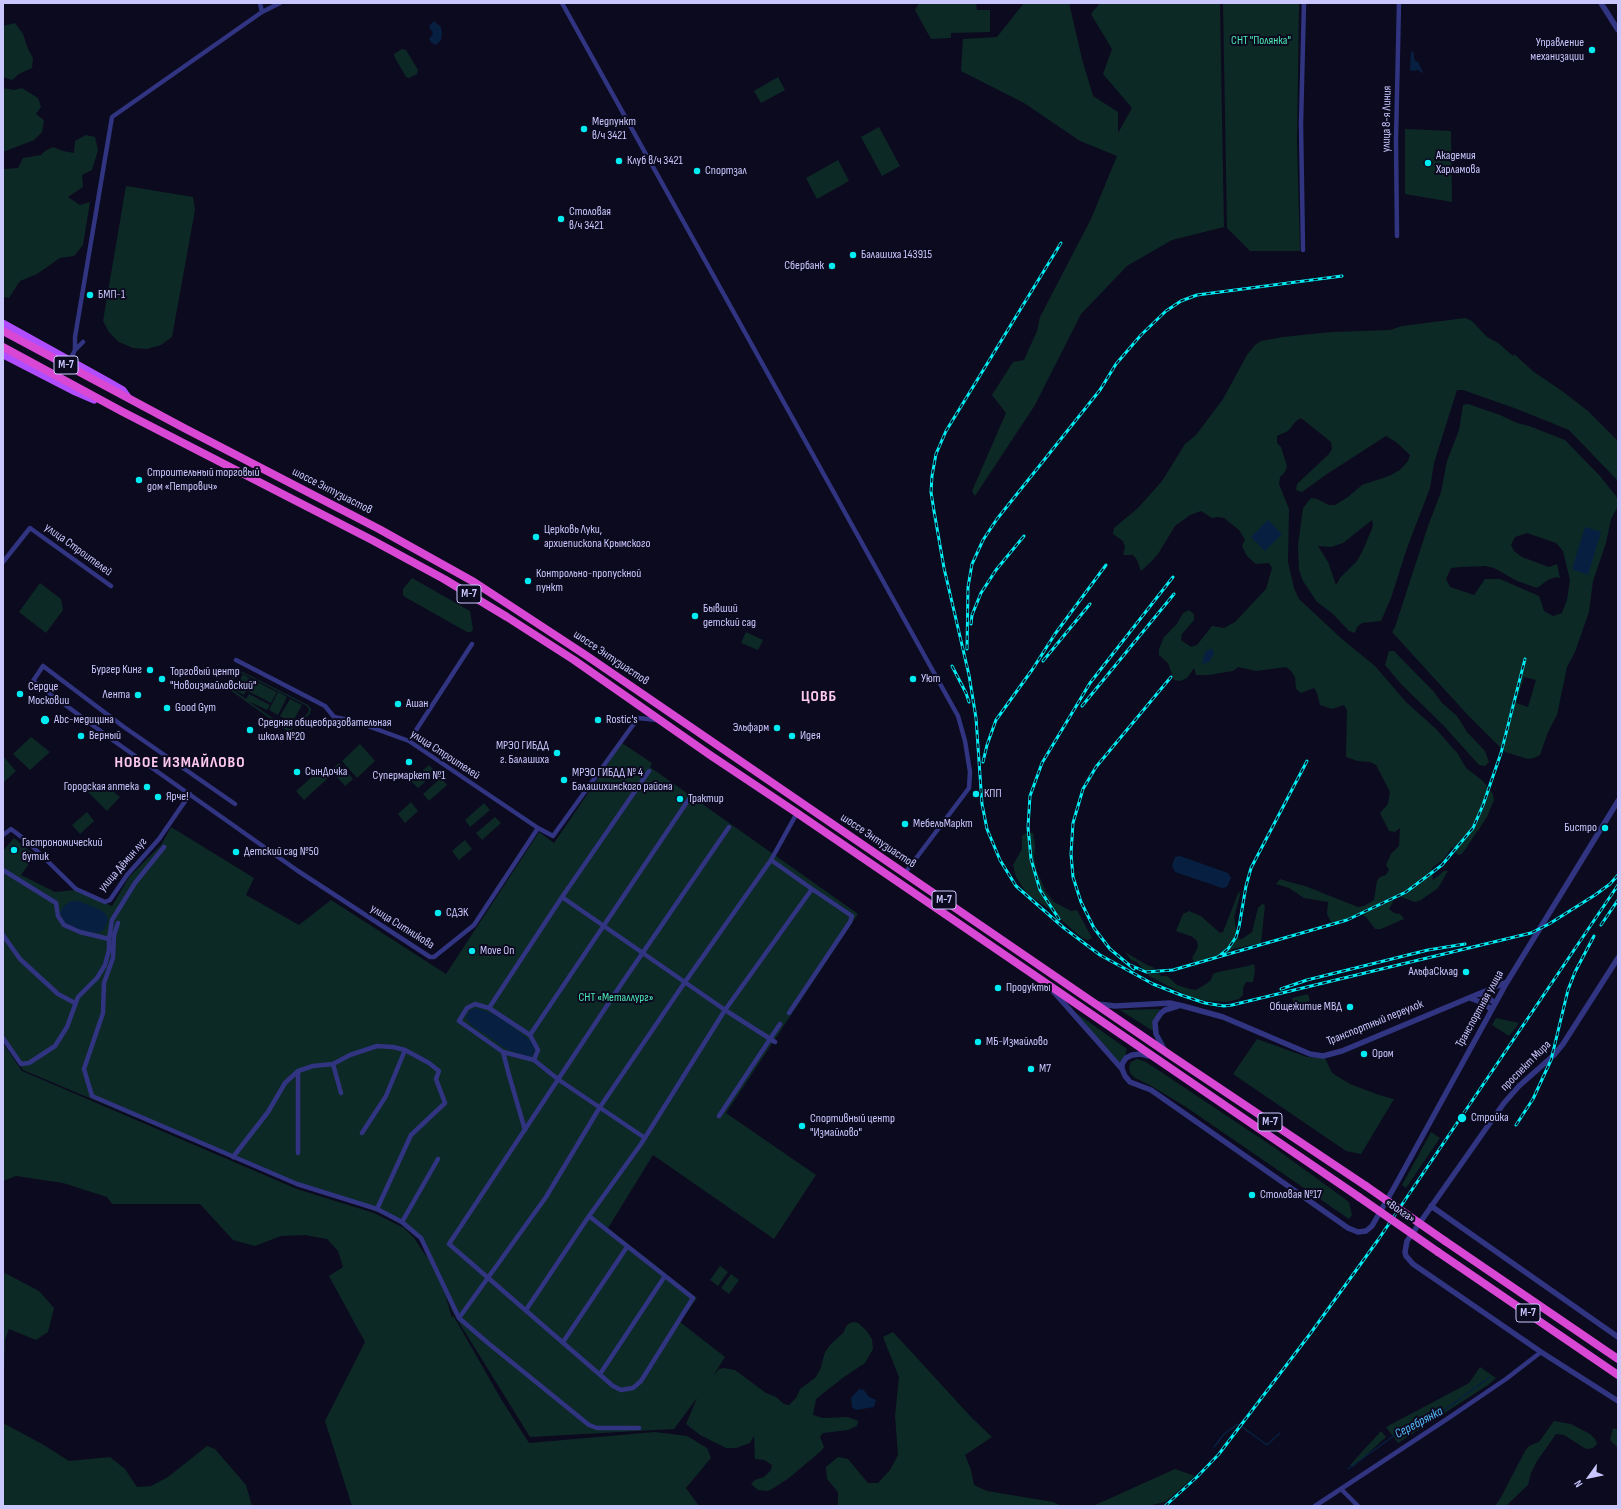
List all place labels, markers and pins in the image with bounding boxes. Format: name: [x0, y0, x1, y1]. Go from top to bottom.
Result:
place label: Управление механизации: [1530, 36, 1584, 64]
marker: Управление механизации: [1587, 45, 1597, 55]
place label: Медпункт в/ч 3421: [592, 115, 636, 143]
marker: Медпункт в/ч 3421: [579, 124, 589, 134]
place label: Академия Харламова: [1436, 149, 1480, 177]
place label: Клуб в/ч 3421: [627, 154, 683, 168]
marker: Клуб в/ч 3421: [614, 156, 624, 166]
marker: Академия Харламова: [1423, 158, 1433, 168]
place label: Спортзал: [705, 164, 747, 178]
marker: Спортзал: [692, 166, 702, 176]
place label: Столовая в/ч 3421: [569, 205, 611, 233]
marker: Столовая в/ч 3421: [556, 214, 566, 224]
place label: Балашиха 143915: [861, 248, 932, 262]
marker: Балашиха 143915: [848, 250, 858, 260]
place label: Сбербанк: [784, 259, 824, 273]
marker: Сбербанк: [827, 261, 837, 271]
place label: БМП-1: [98, 288, 125, 302]
marker: БМП-1: [85, 290, 95, 300]
place label: Строительный торговый дом «Петрович»: [147, 466, 259, 494]
marker: Строительный торговый дом «Петрович»: [134, 475, 144, 485]
place label: Церковь Луки, архиепископа Крымского: [544, 523, 650, 551]
marker: Церковь Луки, архиепископа Крымского: [531, 532, 541, 542]
place label: Контрольно-пропускной пункт: [536, 567, 641, 595]
marker: Контрольно-пропускной пункт: [523, 576, 533, 586]
place label: Бывший детский сад: [703, 602, 756, 630]
marker: Бывший детский сад: [690, 611, 700, 621]
place label: Бургер Кинг: [91, 663, 142, 677]
marker: Бургер Кинг: [145, 665, 155, 675]
place label: Торговый центр "Новоизмайловский": [170, 665, 256, 693]
place label: Уют: [921, 672, 941, 686]
marker: Торговый центр "Новоизмайловский": [157, 674, 167, 684]
marker: Уют: [908, 674, 918, 684]
place label: Сердце Московии: [28, 680, 69, 708]
place label: Лента: [103, 688, 130, 702]
marker: Сердце Московии: [15, 689, 25, 699]
marker: Лента: [133, 690, 143, 700]
place label: Ашан: [406, 697, 428, 711]
marker: Ашан: [393, 699, 403, 709]
place label: Good Gym: [175, 701, 216, 715]
marker: Good Gym: [162, 703, 172, 713]
place label: Abc-медицина: [54, 713, 114, 727]
place label: Rostic's: [606, 713, 638, 727]
marker: Abc-медицина: [39, 714, 51, 726]
marker: Rostic's: [593, 715, 603, 725]
place label: Средняя общеобразовательная школа №20: [258, 716, 391, 744]
place label: Эльфарм: [733, 721, 769, 735]
marker: Эльфарм: [772, 723, 782, 733]
marker: Средняя общеобразовательная школа №20: [245, 725, 255, 735]
place label: Верный: [89, 729, 121, 743]
place label: Идея: [800, 729, 821, 743]
marker: Верный: [76, 731, 86, 741]
marker: Идея: [787, 731, 797, 741]
place label: МРЭО ГИБДД г. Балашиха: [496, 739, 549, 767]
marker: МРЭО ГИБДД г. Балашиха: [552, 748, 562, 758]
marker: Супермаркет №1: [404, 757, 414, 767]
place label: СынДочка: [305, 765, 347, 779]
place label: МРЭО ГИБДД № 4 Балашихинского района: [572, 766, 673, 794]
marker: СынДочка: [292, 767, 302, 777]
place label: Супермаркет №1: [373, 769, 445, 783]
marker: МРЭО ГИБДД № 4 Балашихинского района: [559, 775, 569, 785]
place label: Городская аптека: [64, 780, 139, 794]
marker: Городская аптека: [142, 782, 152, 792]
place label: КПП: [984, 787, 1002, 801]
marker: КПП: [971, 789, 981, 799]
place label: Ярче!: [166, 790, 188, 804]
marker: Ярче!: [153, 792, 163, 802]
place label: Трактир: [688, 792, 724, 806]
marker: Трактир: [675, 794, 685, 804]
place label: МебельМаркт: [913, 817, 973, 831]
marker: МебельМаркт: [900, 819, 910, 829]
place label: Бистро: [1564, 821, 1597, 835]
marker: Бистро: [1600, 823, 1610, 833]
place label: Гастрономический бутик: [22, 836, 102, 864]
marker: Гастрономический бутик: [9, 845, 19, 855]
place label: Детский сад №50: [244, 845, 319, 859]
marker: Детский сад №50: [231, 847, 241, 857]
place label: СДЭК: [446, 906, 468, 920]
marker: СДЭК: [433, 908, 443, 918]
place label: Move On: [480, 944, 514, 958]
marker: Move On: [467, 946, 477, 956]
place label: АльфаСклад: [1409, 965, 1458, 979]
marker: АльфаСклад: [1461, 967, 1471, 977]
place label: Продукты: [1006, 981, 1051, 995]
marker: Продукты: [993, 983, 1003, 993]
place label: Общежитие МВД: [1269, 1000, 1342, 1014]
marker: Общежитие МВД: [1345, 1002, 1355, 1012]
place label: МБ-Измайлово: [986, 1035, 1048, 1049]
marker: МБ-Измайлово: [973, 1037, 983, 1047]
place label: Ором: [1372, 1047, 1394, 1061]
marker: Ором: [1359, 1049, 1369, 1059]
place label: М7: [1039, 1062, 1051, 1076]
marker: М7: [1026, 1064, 1036, 1074]
place label: Стройка: [1471, 1111, 1509, 1125]
place label: Спортивный центр "Измайлово": [810, 1112, 895, 1140]
marker: Стройка: [1456, 1112, 1468, 1124]
marker: Спортивный центр "Измайлово": [797, 1121, 807, 1131]
place label: Столовая №17: [1260, 1188, 1322, 1202]
marker: Столовая №17: [1247, 1190, 1257, 1200]

